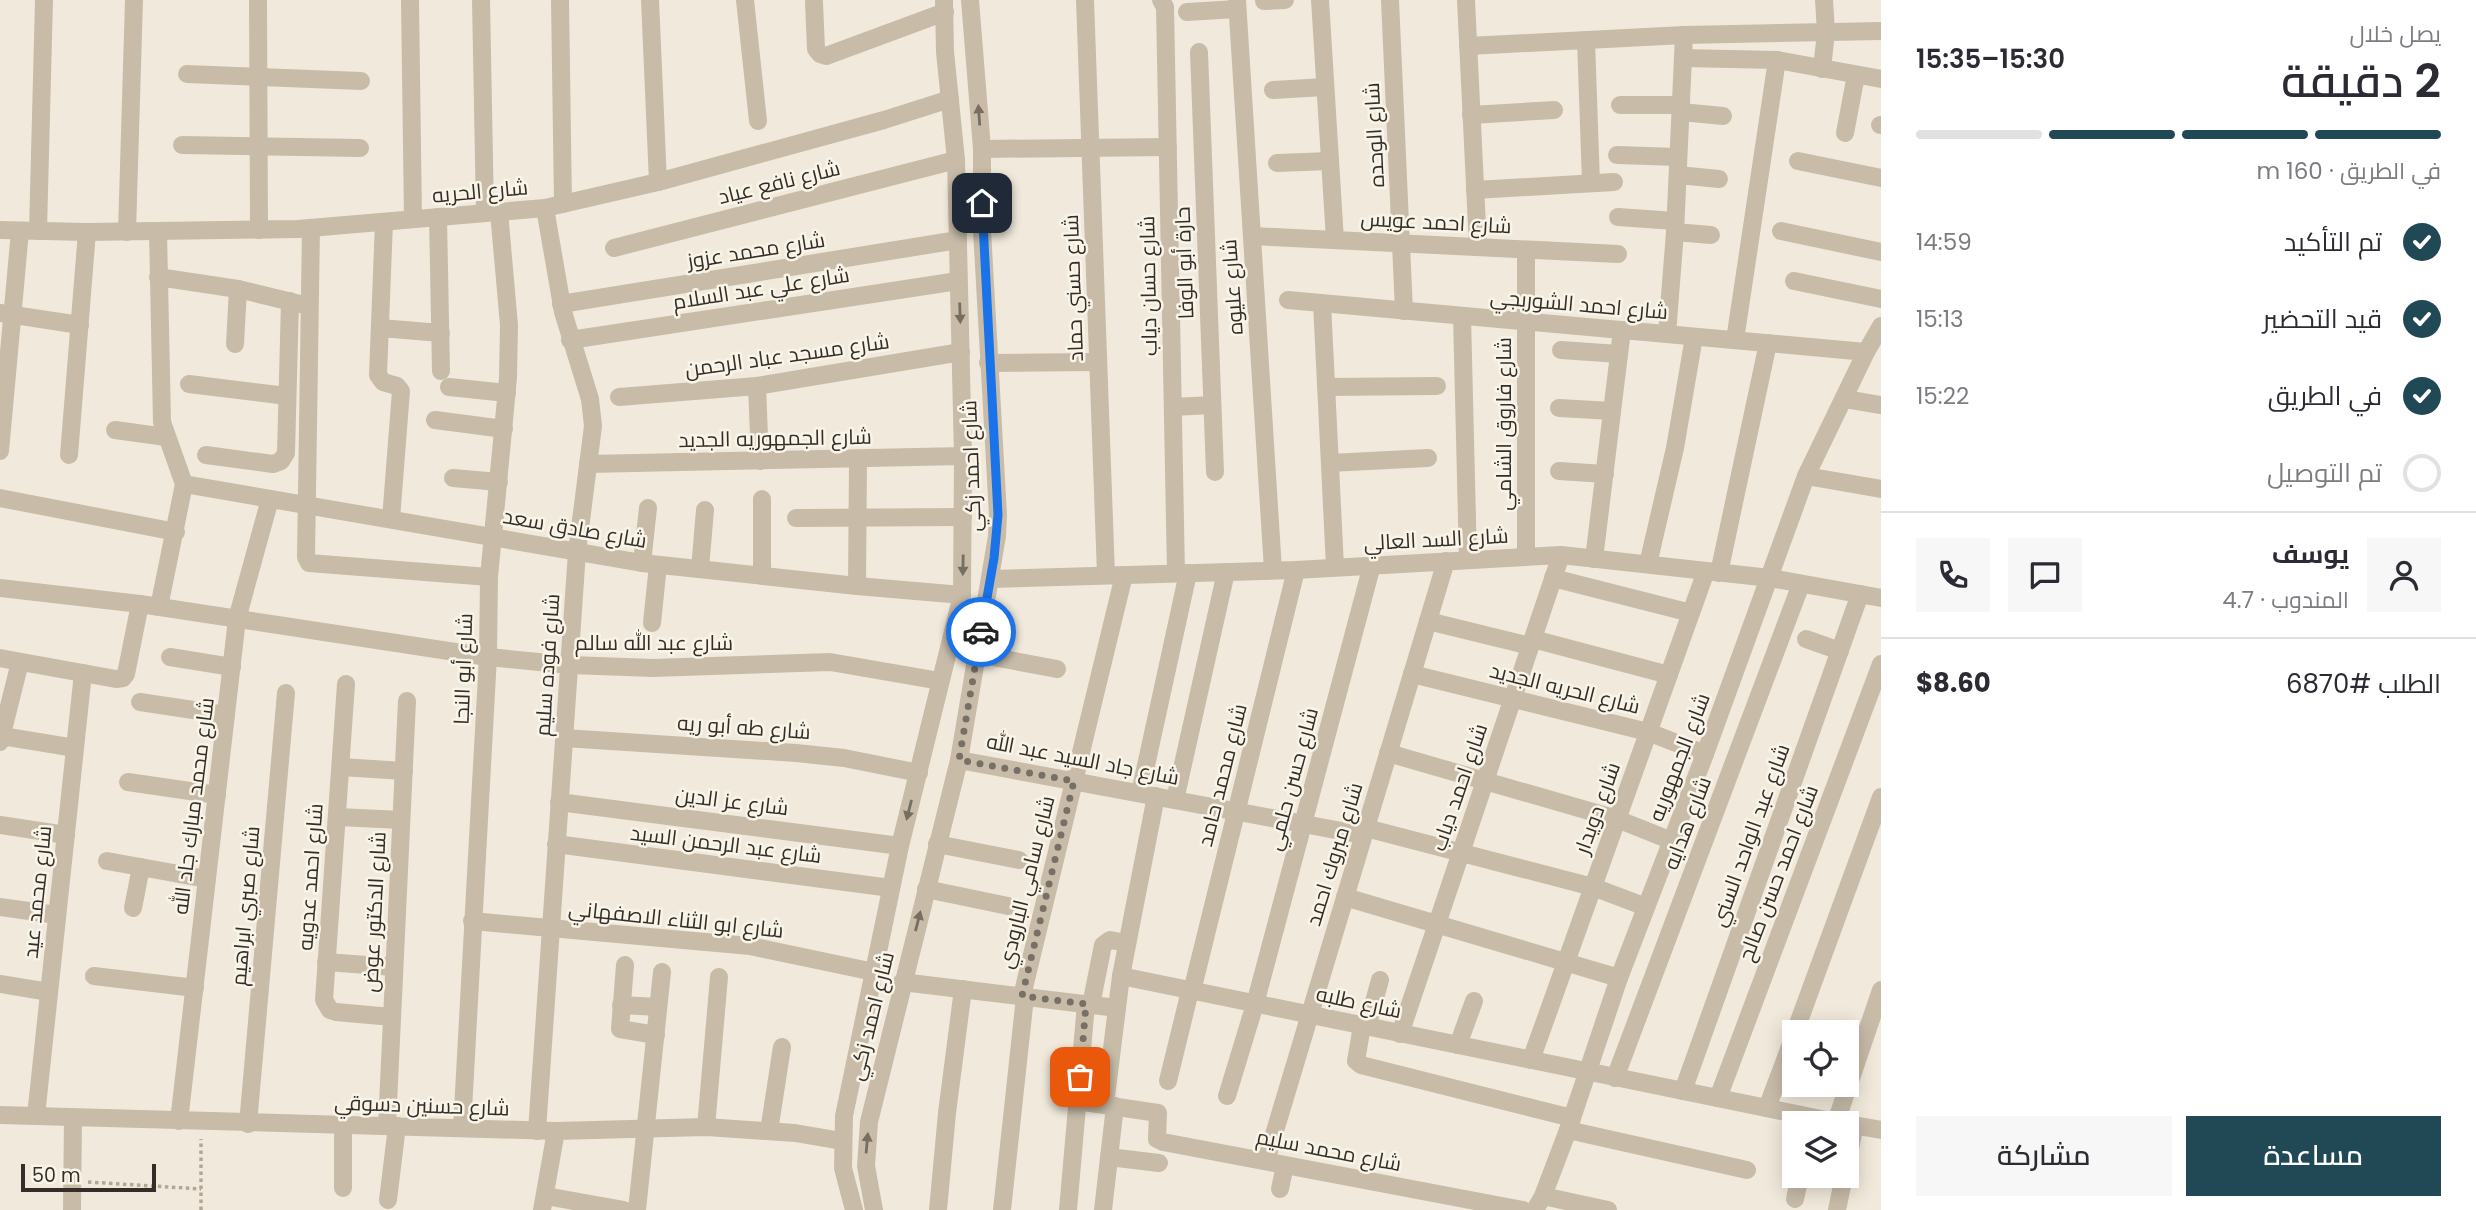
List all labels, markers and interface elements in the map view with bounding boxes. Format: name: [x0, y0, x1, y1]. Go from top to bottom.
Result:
text: يصل خلال: [2350, 18, 2441, 50]
text: 15:30–15:35: [1916, 41, 2065, 77]
text: 2 دقيقة: [2281, 49, 2441, 113]
street label: شارع الوحده: [1357, 82, 1391, 188]
one-way arrow: [973, 103, 984, 125]
street label: شارع نافع عياد: [715, 153, 843, 211]
text: في الطريق · 160 m: [2256, 155, 2441, 187]
street label: شارع الحريه: [431, 172, 529, 210]
pin: [952, 173, 1012, 233]
icon: home: [963, 184, 1001, 222]
street label: شارع احمد عويس: [1360, 204, 1512, 240]
street label: حارة أبو الوفا: [1168, 206, 1200, 320]
street label: شارع حسني حماد: [1056, 214, 1092, 362]
street label: شارع حسان دياب: [1132, 216, 1164, 356]
icon: check: [2403, 223, 2441, 261]
text: تم التأكيد: [2284, 224, 2382, 260]
street label: شارع محمد عزوز: [684, 225, 827, 275]
text: 14:59: [1916, 226, 1972, 258]
street label: شارع عليوه: [1214, 238, 1250, 336]
street label: شارع علي عبد السلام: [671, 260, 852, 318]
street label: شارع احمد الشوربجي: [1489, 282, 1669, 328]
icon: check: [2403, 300, 2441, 338]
text: قيد التحضير: [2263, 301, 2382, 337]
one-way arrow: [954, 302, 965, 324]
text: 15:13: [1916, 303, 1964, 335]
street label: شارع مسجد عباد الرحمن: [683, 326, 891, 384]
street label: شارع فاروق الشامي: [1489, 337, 1520, 511]
icon: check: [2403, 377, 2441, 415]
text: في الطريق: [2268, 378, 2382, 414]
text: 15:22: [1916, 380, 1969, 412]
street label: شارع احمد زكي: [954, 400, 990, 532]
street label: شارع الجمهوريه الجديد: [678, 422, 872, 454]
text: تم التوصيل: [2267, 455, 2382, 491]
street label: شارع صادق سعد: [501, 501, 649, 555]
street label: شارع السد العالي: [1363, 521, 1509, 559]
text: يوسف: [2272, 536, 2349, 572]
button: phone: [1916, 538, 1990, 612]
button: chat: [2008, 538, 2082, 612]
button: person: [2367, 538, 2441, 612]
one-way arrow: [957, 554, 969, 576]
text: المندوب · 4.7: [2222, 584, 2349, 616]
street label: شارع فوده سليم: [528, 593, 566, 737]
courier: [946, 597, 1016, 667]
street label: شارع أبو النجا: [447, 613, 479, 725]
icon: car: [962, 613, 1000, 651]
street label: شارع عبد الله سالم: [575, 628, 733, 657]
street label: شارع الحريه الجديد: [1487, 655, 1643, 721]
text: $8.60: [1916, 665, 1991, 701]
text: الطلب #6870: [2286, 666, 2441, 702]
street label: شارع الجمهوريه: [1641, 689, 1717, 825]
street label: شارع محمد مبارك جاد الله: [165, 696, 221, 916]
street label: شارع محمد حامد: [1190, 701, 1254, 849]
street label: شارع حسن حلمي: [1259, 704, 1327, 854]
street label: شارع طه أبو ريه: [676, 708, 812, 746]
street label: شارع احمد دياب: [1424, 719, 1494, 855]
street label: شارع جاد السيد عبد الله: [984, 726, 1182, 792]
street label: شارع عبد الواحد السني: [1703, 740, 1798, 931]
street label: شارع دويدار: [1567, 758, 1627, 859]
street label: شارع هدايه: [1656, 772, 1718, 874]
street label: شارع مبروك احمد: [1298, 779, 1370, 929]
street label: شارع عز الدين: [674, 780, 790, 822]
street label: شارع احمد حسن صالح: [1731, 781, 1825, 965]
street label: شارع سامي البارودي: [990, 793, 1063, 972]
one-way arrow: [903, 799, 914, 821]
street label: شارع احمد عدويه: [290, 802, 330, 952]
street label: شارع عبد الرحمن السيد: [629, 818, 823, 870]
street label: شارع محمد عيد: [16, 824, 58, 960]
street label: شارع صبري ابراهيم: [224, 825, 268, 987]
street label: شارع الدكتور عوض: [355, 831, 393, 993]
street label: شارع ابو الثناء الاصفهاني: [567, 893, 785, 947]
one-way arrow: [913, 910, 924, 932]
street label: شارع احمد زكي: [841, 949, 903, 1084]
street label: شارع طلبه: [1314, 979, 1404, 1025]
map controls: [1782, 1020, 1859, 1188]
button: locate: [1782, 1020, 1859, 1097]
pin: [1050, 1047, 1110, 1107]
icon: bag: [1061, 1058, 1099, 1096]
street label: شارع حسنين دسوقي: [334, 1087, 510, 1125]
button: layers: [1782, 1111, 1859, 1188]
button: مشاركة: [1916, 1116, 2172, 1196]
button: مساعدة: [2186, 1116, 2441, 1196]
street label: شارع محمد سليم: [1254, 1122, 1404, 1178]
one-way arrow: [862, 1132, 873, 1154]
scale bar: [21, 1161, 156, 1193]
text: 50 m: [32, 1162, 81, 1189]

